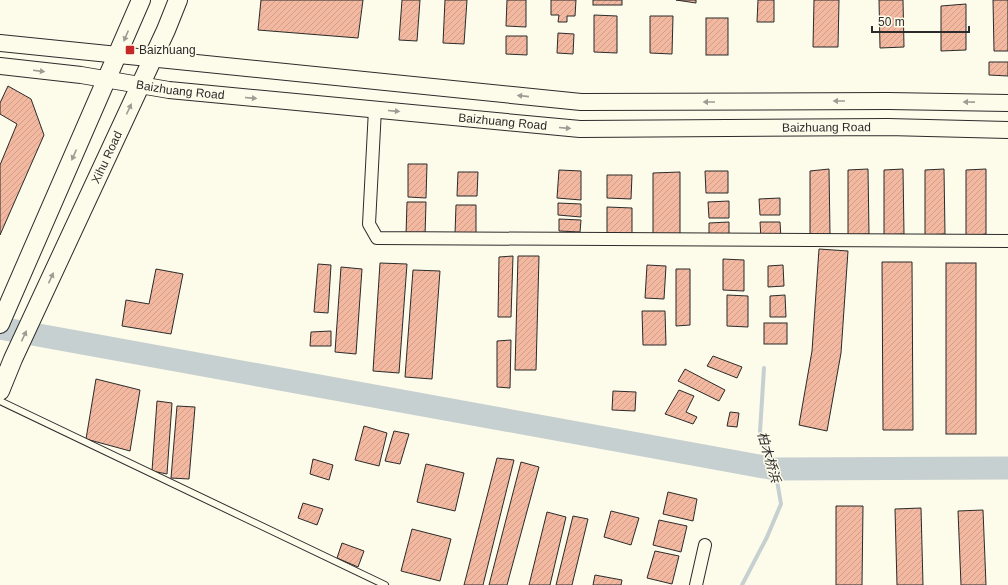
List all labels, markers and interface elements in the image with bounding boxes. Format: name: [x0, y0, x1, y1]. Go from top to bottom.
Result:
scale bar: [872, 8, 969, 34]
text: 50 m: [878, 15, 905, 29]
one-way arrow: [123, 30, 129, 42]
place label: Baizhuang: [139, 43, 196, 57]
marker: Baizhuang: [124, 44, 136, 56]
one-way arrow: [33, 67, 45, 74]
street label: Baizhuang Road: [135, 78, 225, 102]
one-way arrow: [517, 93, 529, 100]
one-way arrow: [245, 94, 257, 101]
one-way arrow: [832, 98, 845, 104]
one-way arrow: [702, 99, 715, 105]
one-way arrow: [962, 99, 975, 105]
one-way arrow: [126, 103, 132, 114]
one-way arrow: [388, 108, 400, 115]
street label: Baizhuang Road: [458, 111, 548, 133]
street label: Baizhuang Road: [782, 120, 871, 135]
one-way arrow: [559, 124, 572, 131]
street label: Xihu Road: [89, 129, 125, 186]
one-way arrow: [71, 149, 77, 161]
one-way arrow: [48, 272, 54, 283]
one-way arrow: [21, 330, 27, 342]
water label: 柏木桥浜: [755, 430, 784, 485]

